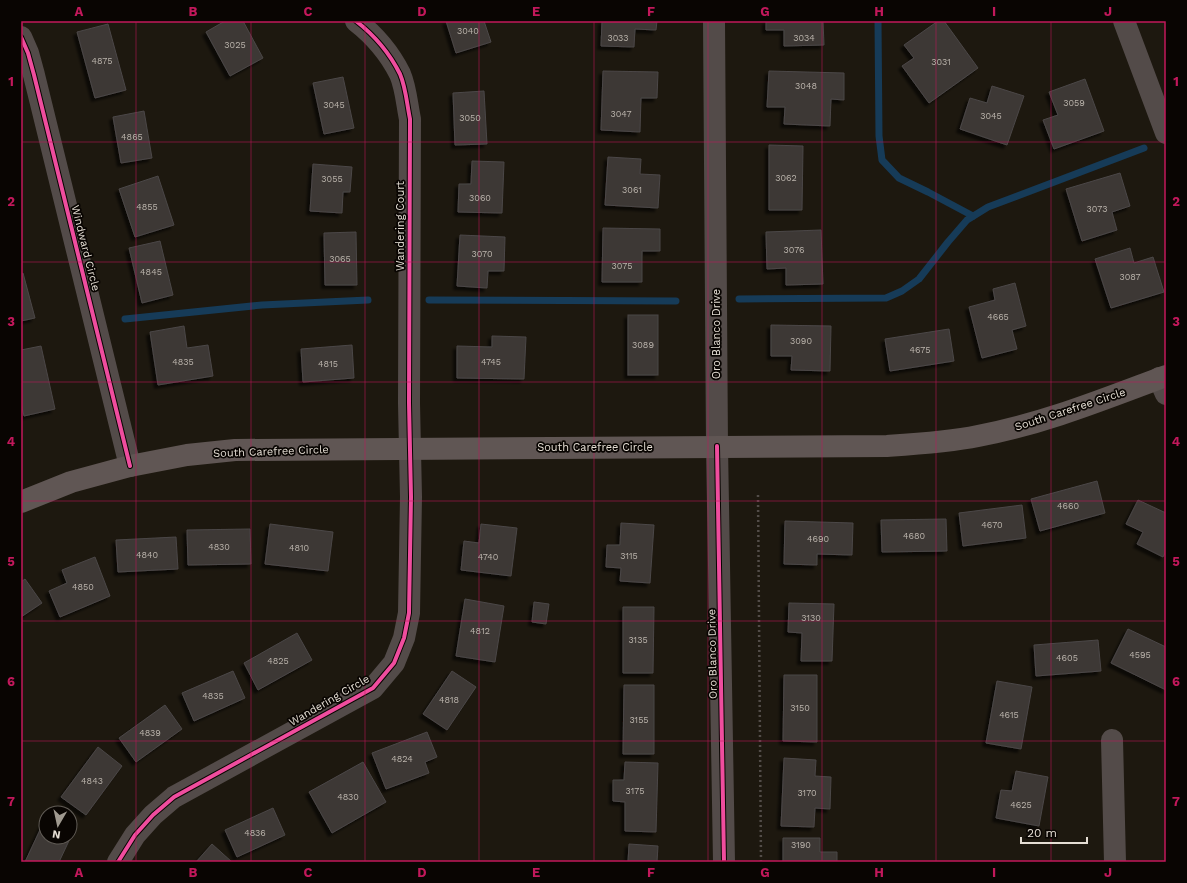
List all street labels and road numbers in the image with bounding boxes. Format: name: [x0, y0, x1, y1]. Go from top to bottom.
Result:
street label: Wandering Court: [394, 181, 407, 271]
street label: Windward Circle: [69, 204, 102, 292]
street label: Oro Blanco Drive: [710, 289, 723, 379]
street label: South Carefree Circle: [1013, 385, 1127, 434]
street label: South Carefree Circle: [537, 441, 653, 454]
street label: South Carefree Circle: [213, 443, 329, 460]
street label: Oro Blanco Drive: [705, 609, 720, 699]
street label: Wandering Circle: [287, 672, 372, 729]

